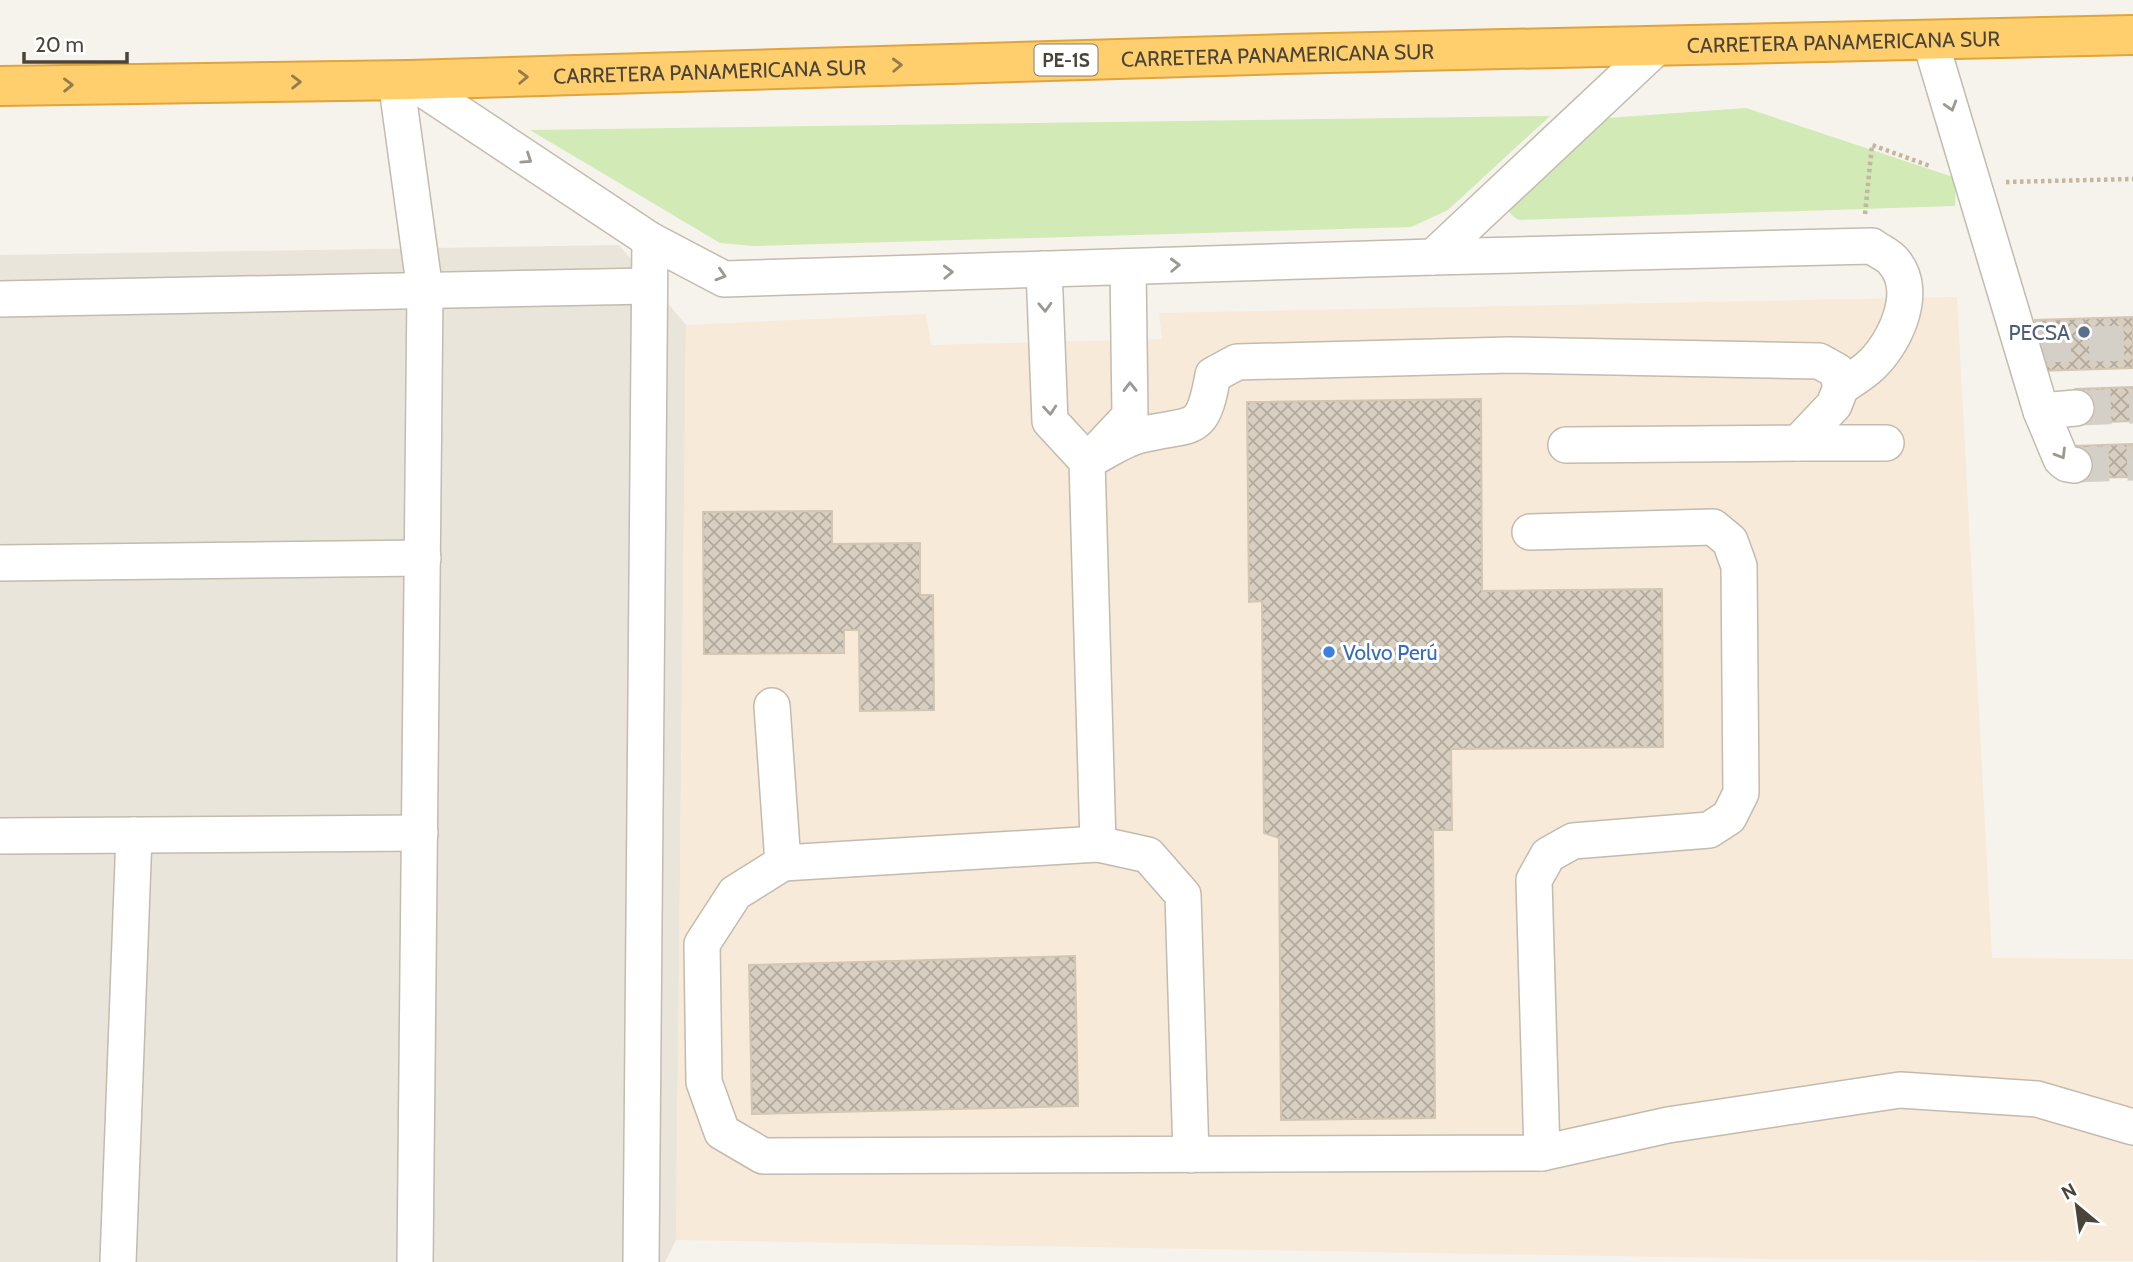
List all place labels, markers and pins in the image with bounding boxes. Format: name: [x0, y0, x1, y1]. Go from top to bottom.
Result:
place label: PECSA: [2008, 320, 2070, 345]
marker: PECSA: [2076, 324, 2092, 340]
place label: Volvo Perú: [1343, 640, 1437, 665]
marker: Volvo Perú: [1321, 644, 1337, 660]

